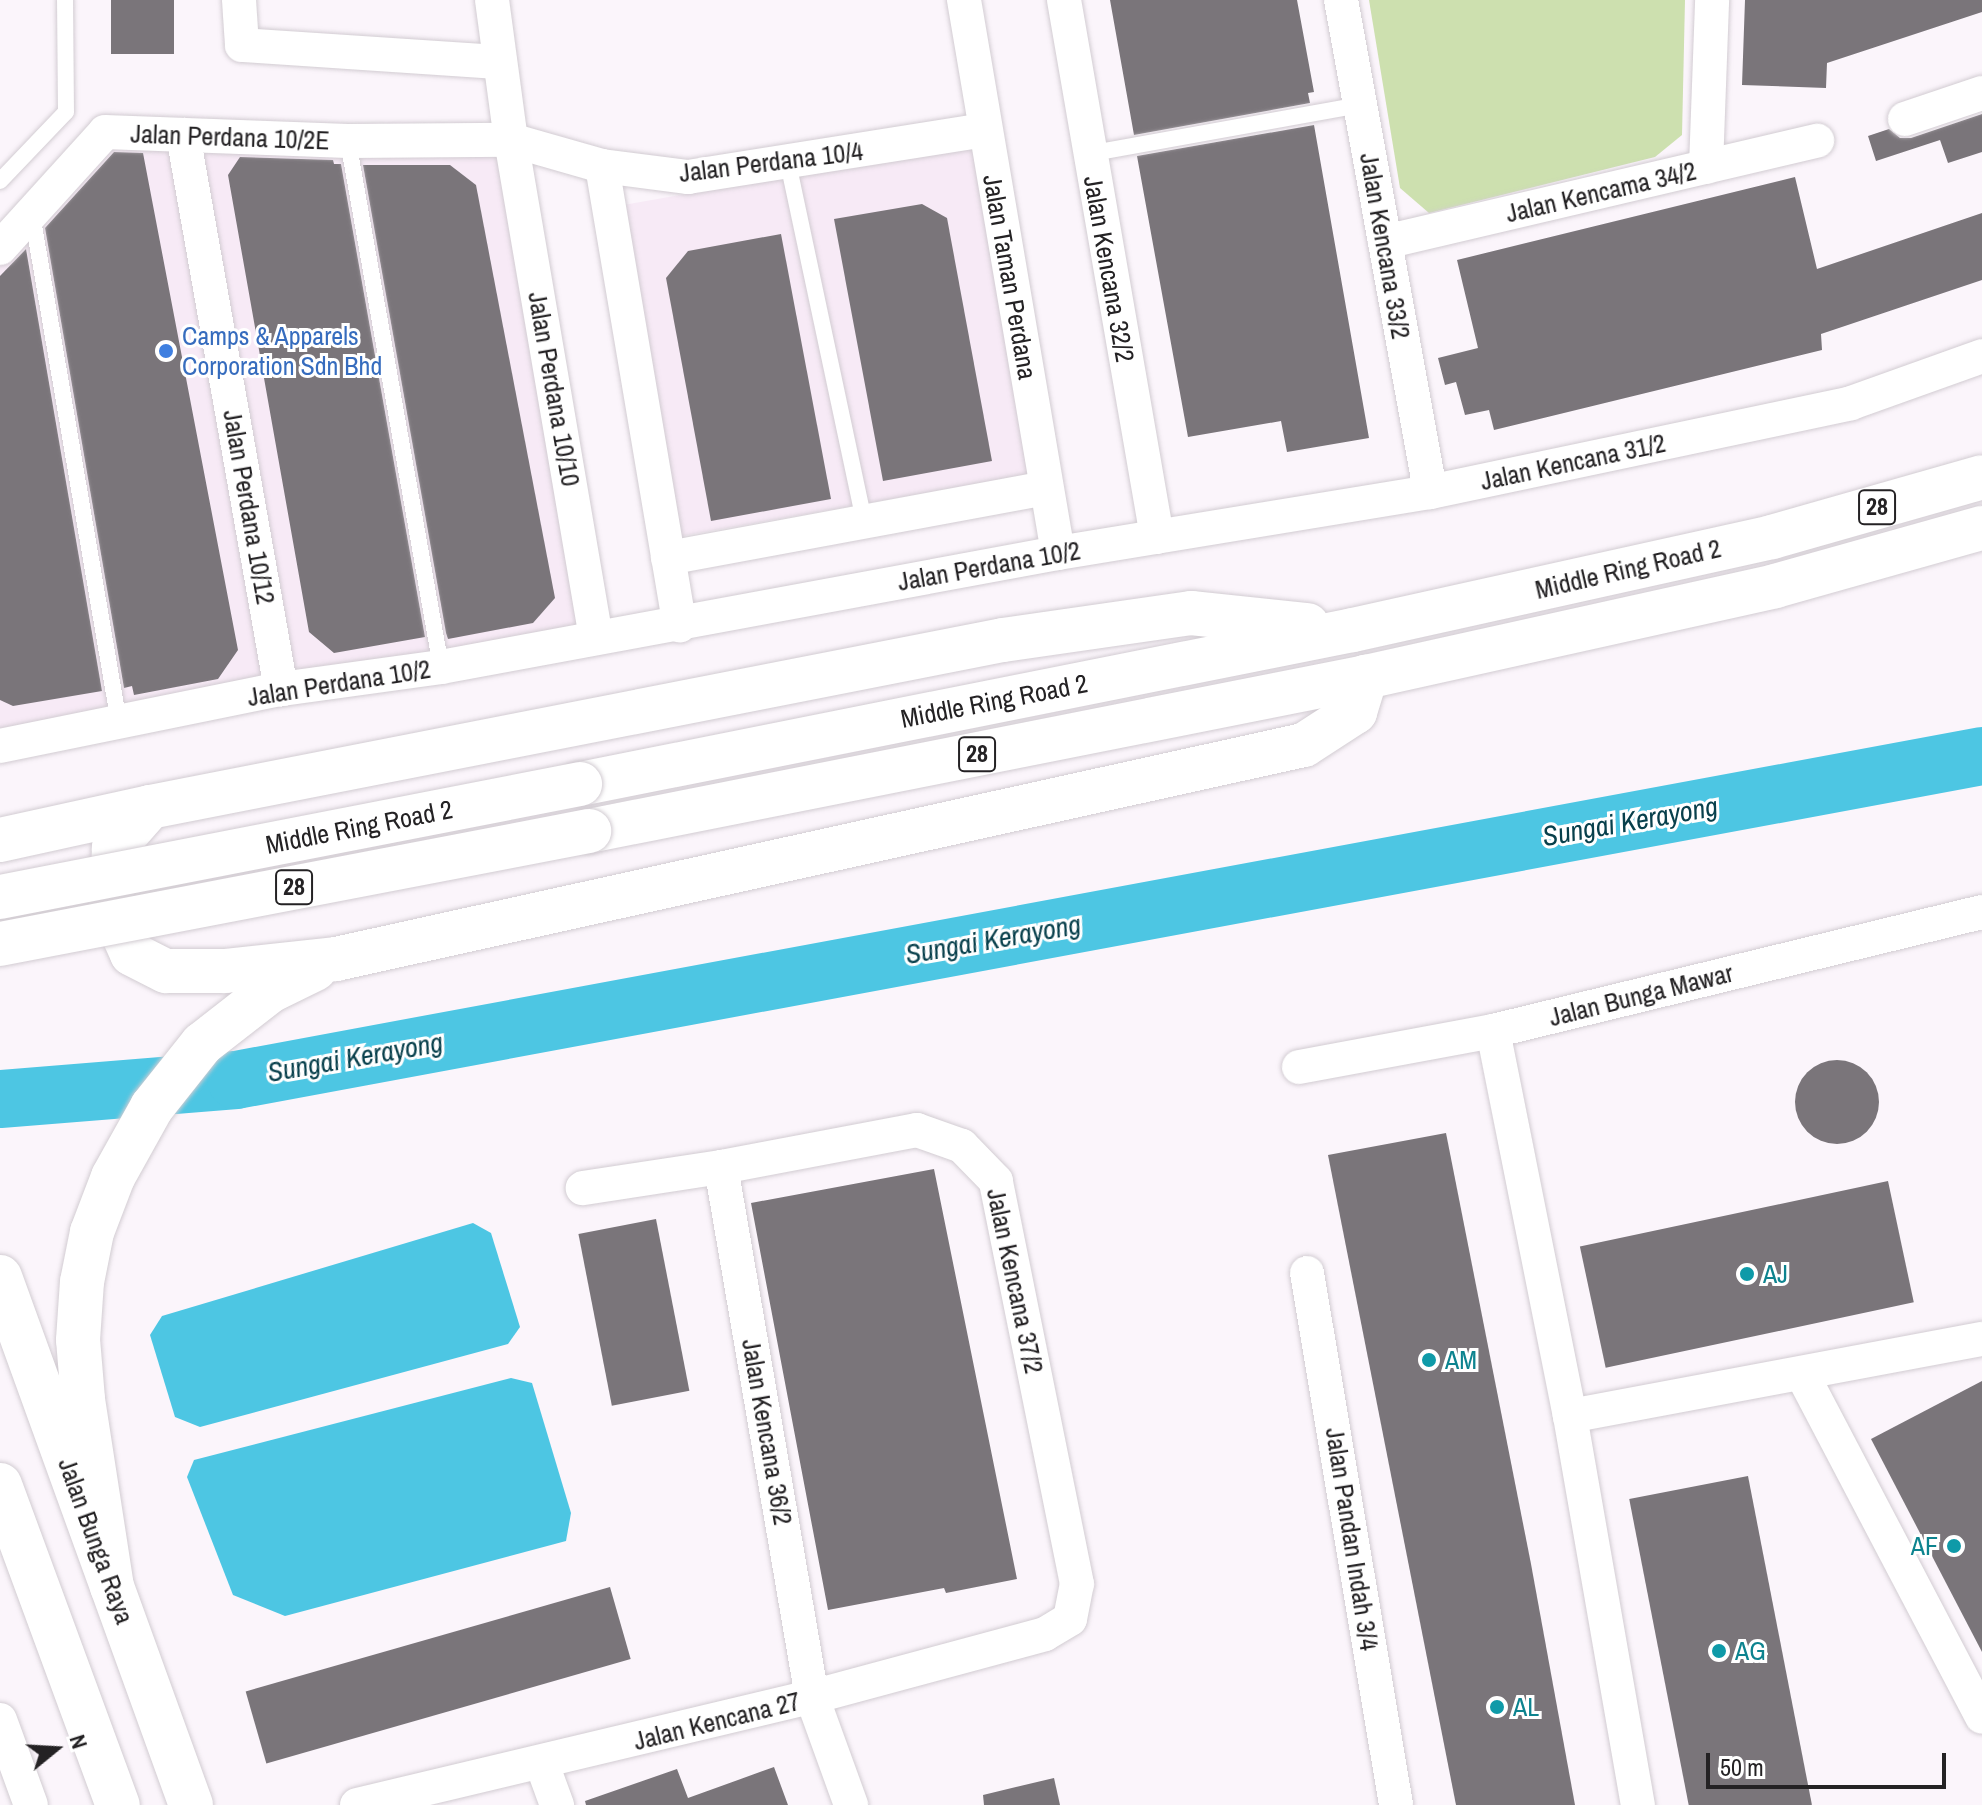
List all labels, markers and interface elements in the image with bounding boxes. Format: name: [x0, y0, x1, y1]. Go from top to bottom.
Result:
street label: Jalan Perdana 10/2E: [130, 118, 330, 156]
street label: Jalan Perdana 10/4: [677, 135, 865, 189]
street label: Jalan Kencana 33/2: [1353, 150, 1417, 342]
street label: Jalan Kencama 34/2: [1503, 155, 1699, 229]
street label: Jalan Taman Perdana: [977, 172, 1043, 382]
street label: Jalan Kencana 32/2: [1077, 173, 1141, 365]
street label: Jalan Perdana 10/10: [522, 289, 586, 489]
place label: Camps & Apparels Corporation Sdn Bhd: [182, 320, 382, 382]
marker: Camps & Apparels Corporation Sdn Bhd: [157, 342, 175, 360]
street label: Jalan Perdana 10/12: [217, 407, 281, 607]
street label: Jalan Kencana 31/2: [1478, 427, 1668, 497]
road number: 28: [1857, 487, 1897, 527]
street label: Middle Ring Road 2: [1532, 532, 1724, 606]
street label: Jalan Perdana 10/2: [895, 535, 1083, 597]
street label: Jalan Perdana 10/2: [245, 653, 433, 713]
street label: Middle Ring Road 2: [898, 668, 1090, 734]
road number: 28: [957, 734, 997, 774]
water label: Sungai Kerayong: [1540, 789, 1720, 853]
street label: Middle Ring Road 2: [263, 794, 455, 860]
road number: 28: [274, 867, 314, 907]
water label: Sungai Kerayong: [903, 907, 1083, 971]
street label: Jalan Bunga Mawar: [1546, 957, 1736, 1033]
water label: Sungai Kerayong: [265, 1025, 445, 1089]
street label: Jalan Kencana 37/2: [980, 1186, 1050, 1376]
place label: AJ: [1763, 1258, 1788, 1290]
marker: AJ: [1738, 1265, 1756, 1283]
street label: Jalan Kencana 36/2: [735, 1336, 799, 1528]
place label: AM: [1445, 1344, 1477, 1376]
marker: AM: [1420, 1351, 1438, 1369]
street label: Jalan Pandan Indah 3/4: [1319, 1425, 1385, 1653]
street label: Jalan Bunga Raya: [52, 1454, 140, 1628]
place label: AF: [1911, 1530, 1938, 1562]
marker: AF: [1945, 1537, 1963, 1555]
place label: AG: [1735, 1635, 1766, 1667]
marker: AG: [1710, 1642, 1728, 1660]
street label: Jalan Kencana 27: [630, 1685, 804, 1757]
place label: AL: [1513, 1691, 1539, 1723]
marker: AL: [1488, 1698, 1506, 1716]
north arrow: [16, 1709, 96, 1789]
text: N: [63, 1731, 95, 1752]
scale bar: [1710, 1737, 1950, 1787]
text: 50 m: [1720, 1751, 1764, 1783]

